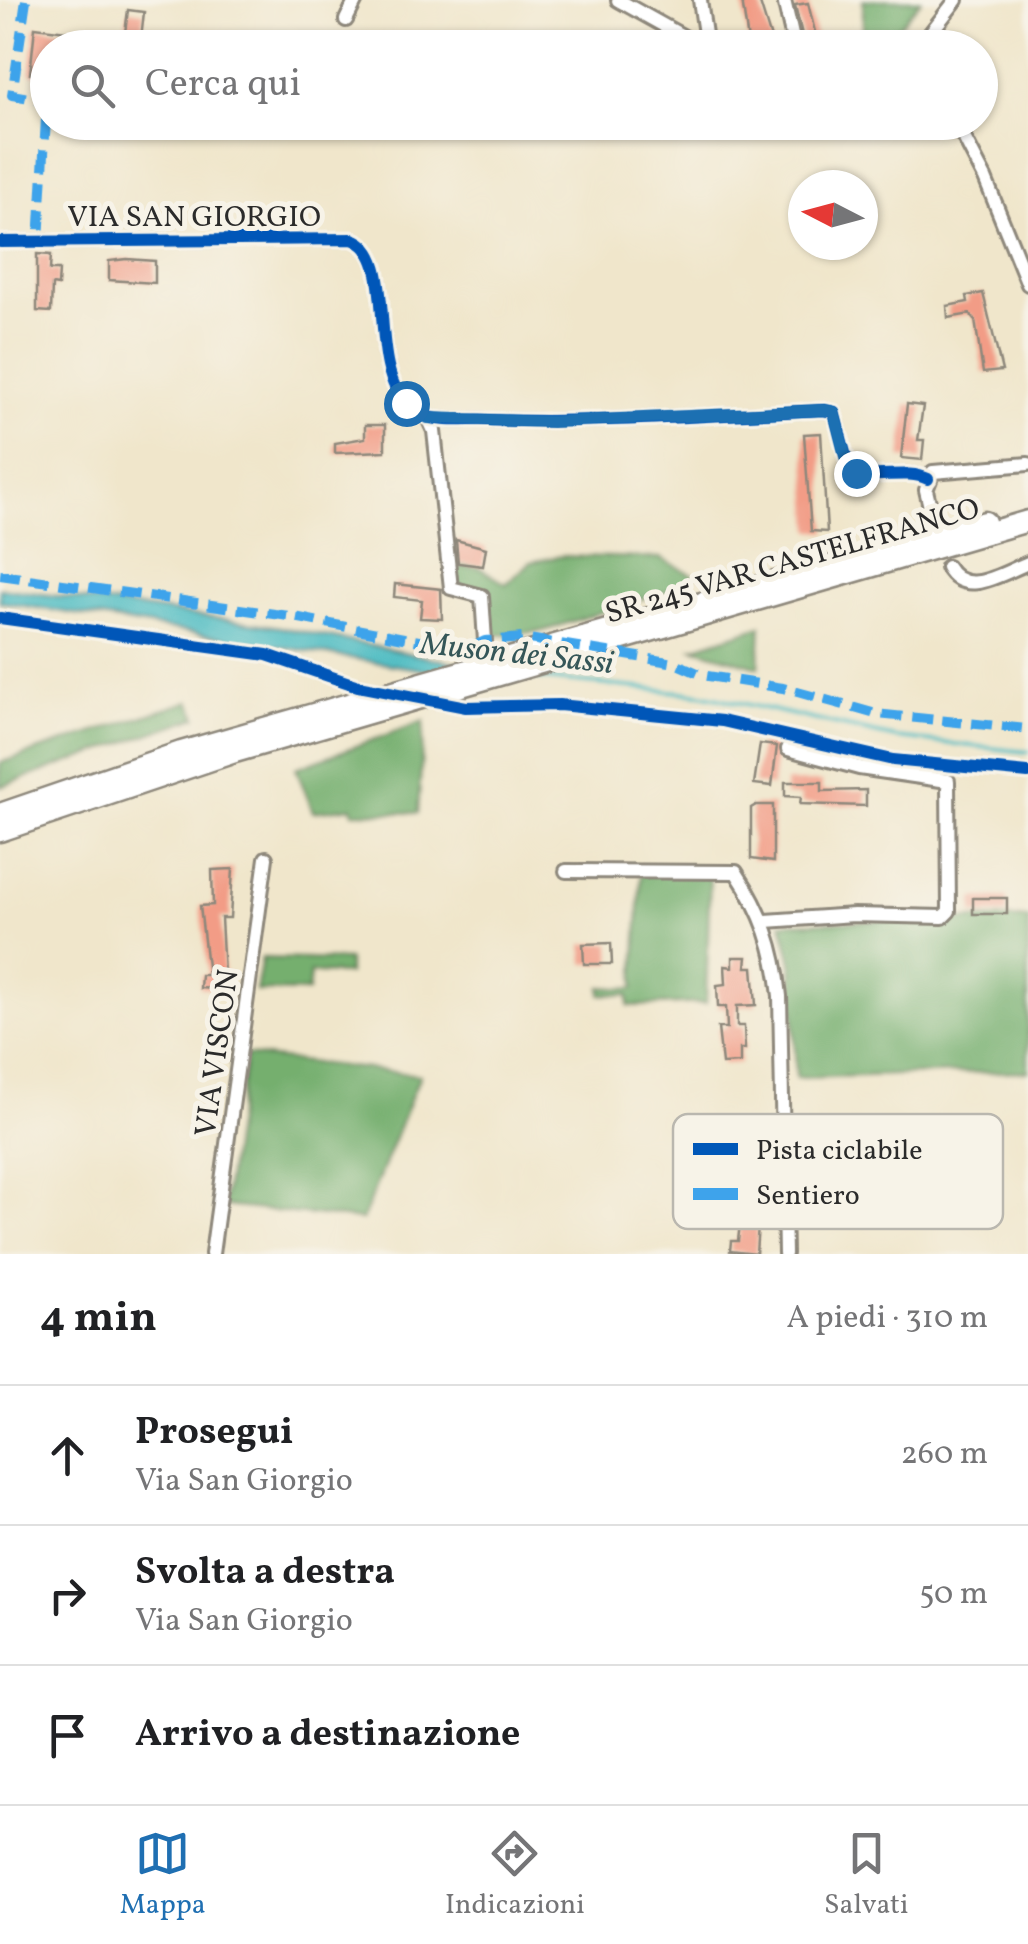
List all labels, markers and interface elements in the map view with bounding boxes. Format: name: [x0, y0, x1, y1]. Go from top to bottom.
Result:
search box: [30, 30, 998, 140]
icon: search: [65, 58, 120, 113]
text: Cerca qui: [145, 59, 301, 112]
north arrow: [788, 170, 878, 260]
street label: VIA SAN GIORGIO: [67, 197, 321, 239]
route start: [384, 381, 430, 427]
route end: [834, 451, 880, 497]
street label: SR 245 VAR CASTELFRANCO: [600, 488, 985, 636]
water label: Muson dei Sassi: [417, 623, 616, 687]
street label: VIA VISCON: [185, 967, 250, 1140]
legend: [673, 1114, 1003, 1229]
text: Pista ciclabile: [756, 1132, 923, 1171]
text: Sentiero: [756, 1177, 860, 1216]
text: 4 min: [40, 1290, 157, 1349]
text: A piedi · 310 m: [786, 1297, 988, 1341]
text: Prosegui: [135, 1407, 294, 1460]
icon: ahead: [40, 1428, 95, 1483]
text: 260 m: [901, 1433, 988, 1477]
text: Via San Giorgio: [135, 1460, 353, 1504]
text: Svolta a destra: [135, 1547, 395, 1600]
icon: right: [40, 1568, 95, 1623]
text: 50 m: [919, 1573, 988, 1617]
text: Via San Giorgio: [135, 1600, 353, 1644]
icon: arrive: [40, 1708, 95, 1763]
text: Arrivo a destinazione: [135, 1709, 520, 1762]
tab: Mappa: [120, 1826, 206, 1925]
tab: Indicazioni: [445, 1826, 585, 1925]
tab: Salvati: [824, 1826, 908, 1925]

